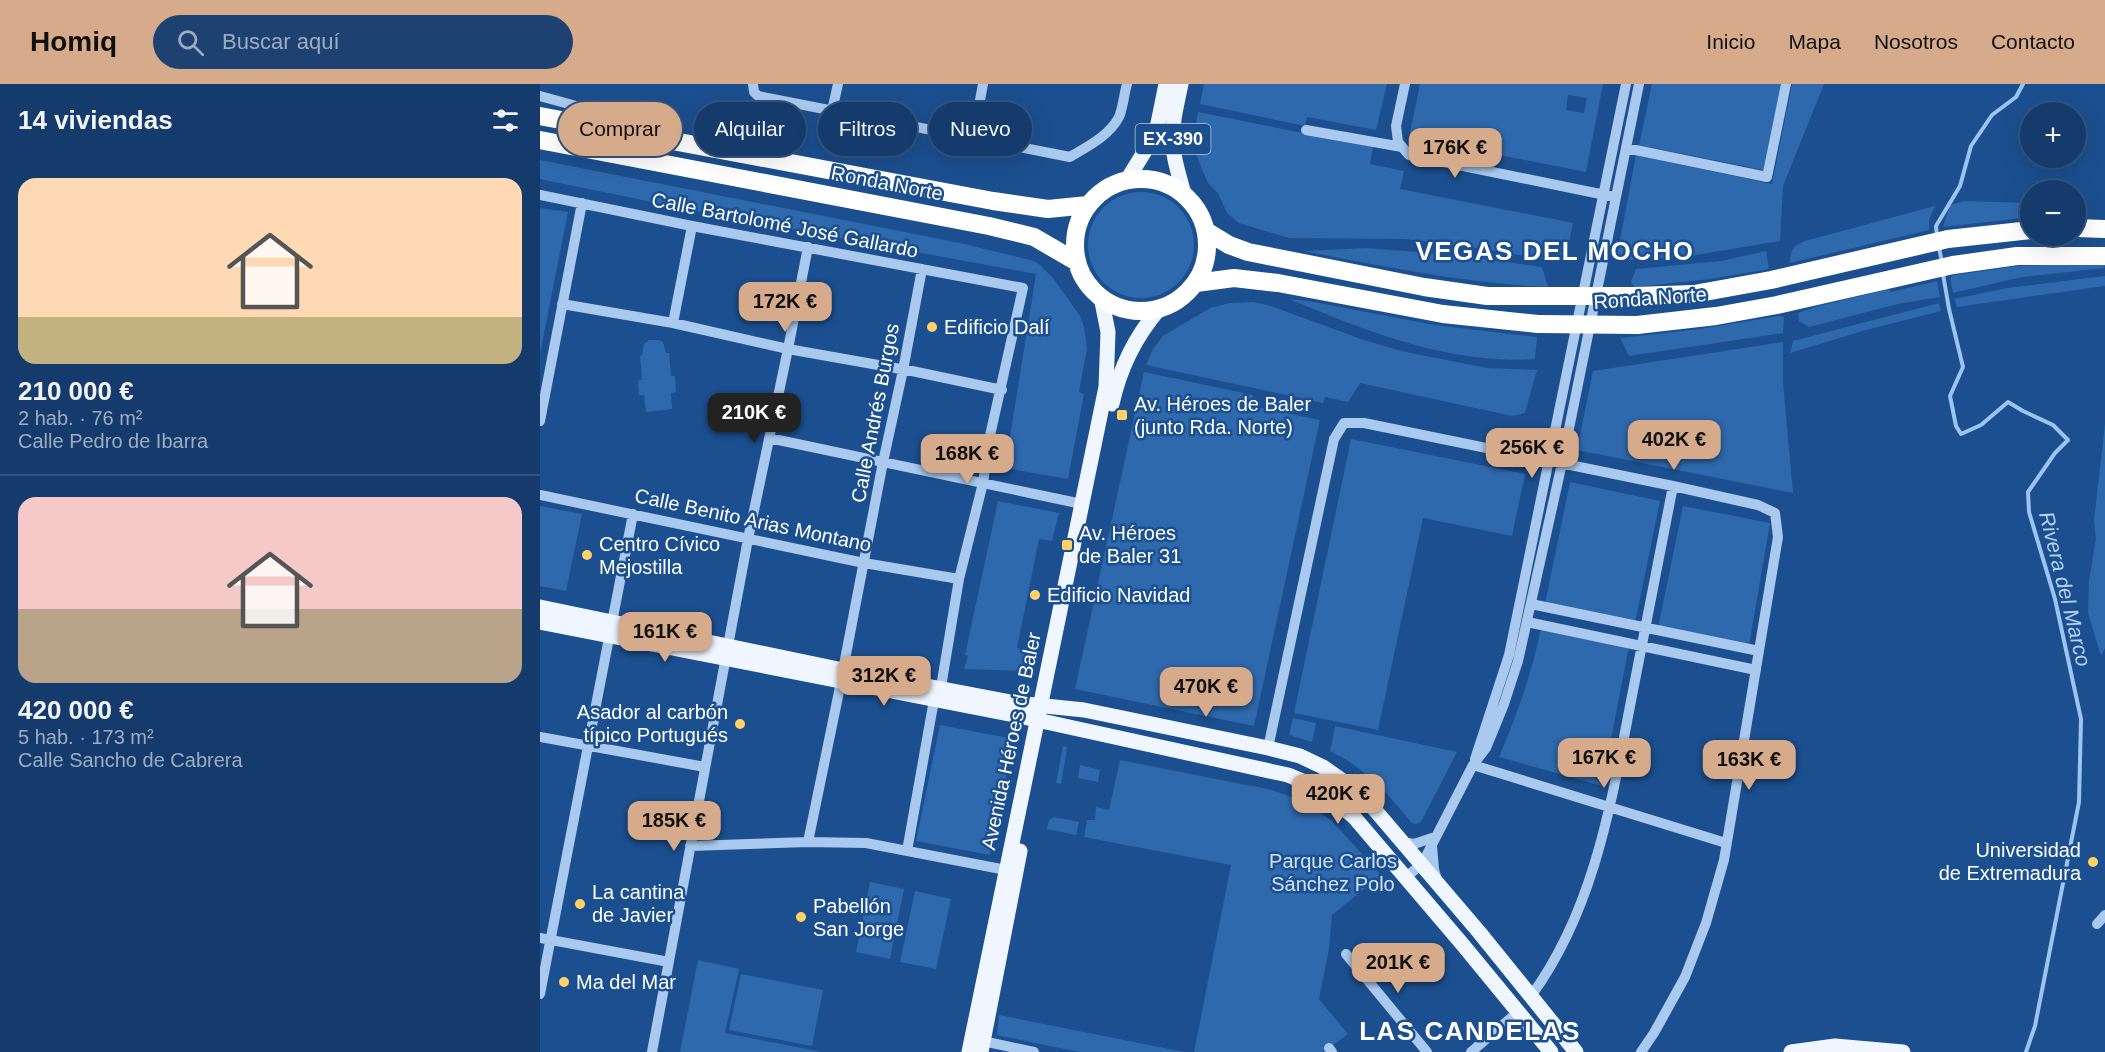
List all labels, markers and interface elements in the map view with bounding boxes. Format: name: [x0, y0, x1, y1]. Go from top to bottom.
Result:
search box: [153, 15, 573, 69]
text: Homiq: [30, 26, 117, 57]
icon: search: [174, 26, 207, 59]
text: Buscar aquí: [222, 29, 340, 54]
text: Inicio: [1706, 30, 1755, 53]
text: Mapa: [1788, 30, 1841, 53]
text: Nosotros: [1874, 30, 1958, 53]
text: Contacto: [1991, 30, 2075, 53]
chip: Comprar: [558, 102, 682, 156]
chip: Alquilar: [694, 102, 806, 156]
chip: Filtros: [818, 102, 917, 156]
chip: Nuevo: [929, 102, 1032, 156]
map controls: [2020, 102, 2086, 246]
button: +: [2020, 102, 2086, 168]
icon: filters: [489, 104, 522, 137]
text: 14 viviendas: [18, 105, 173, 135]
road number: EX-390: [1136, 124, 1210, 154]
pin: 176K €: [1406, 128, 1504, 179]
text: 176K €: [1423, 136, 1487, 158]
street label: Ronda Norte: [829, 161, 945, 205]
button: −: [2020, 180, 2086, 246]
street label: Calle Bartolomé José Gallardo: [650, 188, 920, 262]
icon: home: [216, 217, 324, 325]
district label: VEGAS DEL MOCHO: [1415, 236, 1695, 266]
pin: 172K €: [736, 282, 834, 333]
street label: Ronda Norte: [1593, 283, 1707, 313]
text: 172K €: [753, 290, 817, 312]
place label: Edificio Dalí: [944, 316, 1050, 338]
marker: Edificio Dalí: [925, 320, 939, 334]
street label: Calle Andrés Burgos: [847, 321, 903, 505]
text: 210 000 €: [18, 376, 134, 406]
pin: 210K €: [705, 393, 803, 444]
place label: Av. Héroes de Baler (junto Rda. Norte): [1134, 393, 1311, 438]
text: 210K €: [722, 401, 786, 423]
text: 2 hab. · 76 m²: [18, 407, 143, 429]
marker: Av. Héroes de Baler (junto Rda. Norte): [1115, 408, 1129, 422]
pin: 402K €: [1625, 420, 1723, 471]
pin: 256K €: [1483, 428, 1581, 479]
text: 402K €: [1642, 428, 1706, 450]
text: Calle Pedro de Ibarra: [18, 430, 208, 452]
pin: 168K €: [918, 434, 1016, 485]
text: 256K €: [1500, 436, 1564, 458]
text: 168K €: [935, 442, 999, 464]
street label: Calle Benito Arias Montano: [633, 484, 873, 556]
water label: Rivera del Marco: [2035, 509, 2096, 669]
place label: Av. Héroes de Baler 31: [1079, 522, 1181, 567]
place label: Centro Cívico Mejostilla: [599, 533, 720, 578]
icon: home: [216, 536, 324, 644]
marker: Av. Héroes de Baler 31: [1060, 538, 1074, 552]
marker: Centro Cívico Mejostilla: [580, 548, 594, 562]
place label: Edificio Navidad: [1047, 584, 1190, 606]
marker: Edificio Navidad: [1028, 588, 1042, 602]
pin: 161K €: [616, 612, 714, 663]
text: 161K €: [633, 620, 697, 642]
street label: Avenida Héroes de Baler: [977, 630, 1045, 852]
pin: 312K €: [835, 656, 933, 707]
text: 312K €: [852, 664, 916, 686]
pin: 470K €: [1157, 667, 1255, 718]
text: 470K €: [1174, 675, 1238, 697]
text: 420 000 €: [18, 695, 134, 725]
place label: Asador al carbón típico Portugués: [577, 701, 728, 746]
marker: Asador al carbón típico Portugués: [733, 717, 747, 731]
text: 5 hab. · 173 m²: [18, 726, 154, 748]
pin: 167K €: [1555, 738, 1653, 789]
pin: 163K €: [1700, 740, 1798, 791]
text: 167K €: [1572, 746, 1636, 768]
text: 163K €: [1717, 748, 1781, 770]
text: Calle Sancho de Cabrera: [18, 749, 243, 771]
pin: 420K €: [1289, 774, 1387, 825]
text: 420K €: [1306, 782, 1370, 804]
pin: 185K €: [625, 801, 723, 852]
text: 185K €: [642, 809, 706, 831]
place label: Universidad de Extremadura: [1939, 839, 2082, 884]
park label: Parque Carlos Sánchez Polo: [1269, 850, 1397, 895]
marker: Universidad de Extremadura: [2086, 855, 2100, 869]
place label: La cantina de Javier: [592, 881, 685, 926]
place label: Pabellón San Jorge: [813, 895, 904, 940]
marker: La cantina de Javier: [573, 897, 587, 911]
marker: Pabellón San Jorge: [794, 910, 808, 924]
pin: 201K €: [1349, 943, 1447, 994]
text: 201K €: [1366, 951, 1430, 973]
place label: Ma del Mar: [576, 971, 676, 993]
marker: Ma del Mar: [557, 975, 571, 989]
district label: LAS CANDELAS: [1359, 1016, 1581, 1046]

